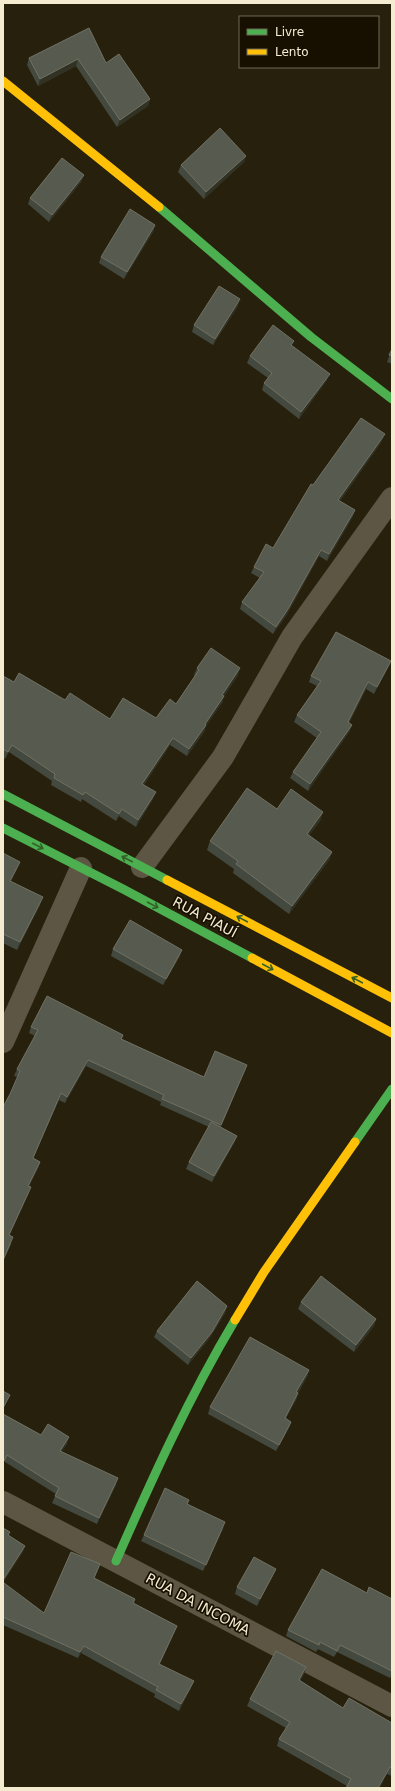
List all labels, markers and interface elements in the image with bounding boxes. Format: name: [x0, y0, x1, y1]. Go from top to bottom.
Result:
legend: [239, 16, 379, 68]
text: Livre: [275, 25, 304, 39]
text: Lento: [275, 45, 309, 59]
one-way arrow: [31, 843, 43, 850]
one-way arrow: [121, 855, 133, 862]
street label: RUA PIAUÍ: [170, 893, 240, 941]
one-way arrow: [147, 902, 159, 910]
one-way arrow: [237, 915, 249, 922]
one-way arrow: [262, 964, 274, 971]
one-way arrow: [352, 975, 364, 983]
street label: RUA DA INCOMA: [143, 1570, 253, 1638]

